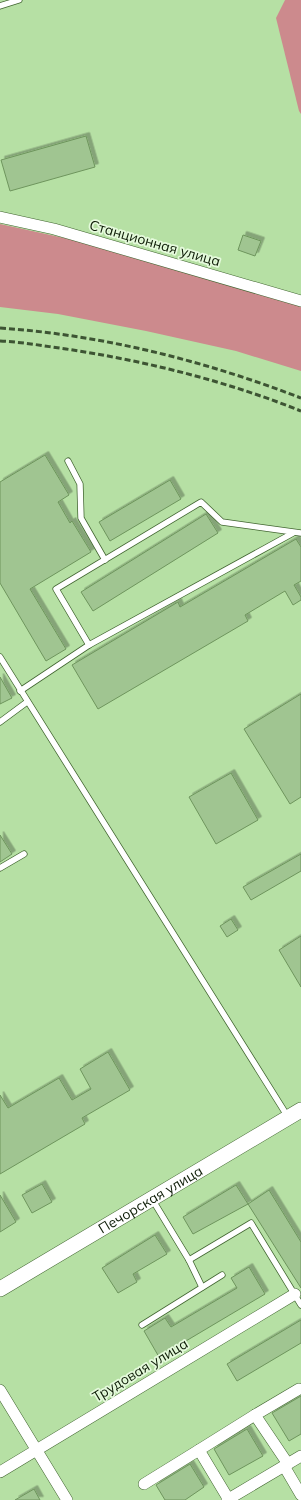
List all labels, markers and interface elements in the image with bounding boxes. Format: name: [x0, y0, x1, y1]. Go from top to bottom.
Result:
street label: Станционная улица: [87, 216, 223, 270]
street label: Печорская улица: [95, 1162, 206, 1238]
street label: Трудовая улица: [89, 1334, 191, 1406]

